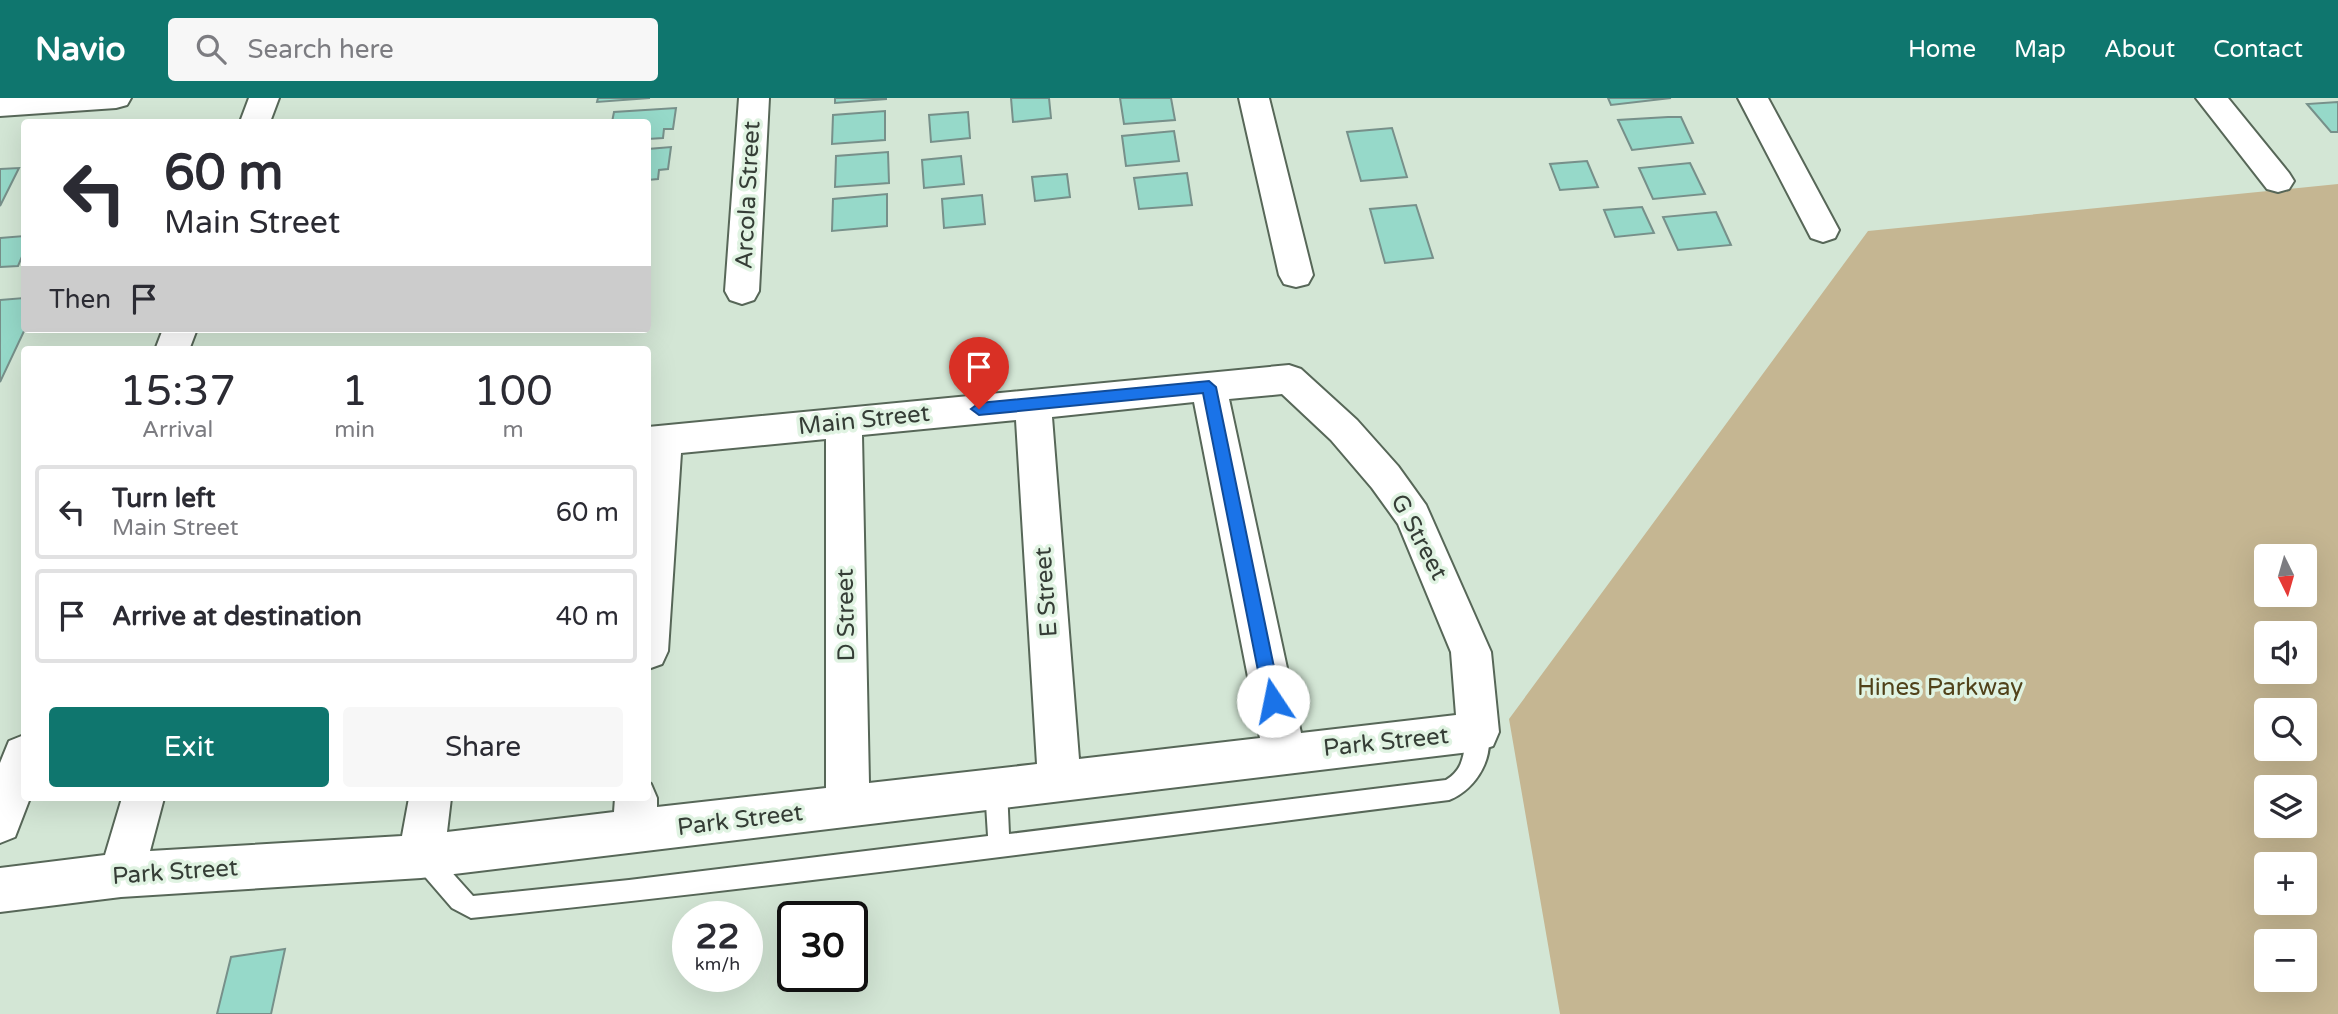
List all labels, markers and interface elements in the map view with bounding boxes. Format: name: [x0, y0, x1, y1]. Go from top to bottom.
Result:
search box: [168, 18, 658, 81]
text: Navio: [35, 30, 126, 69]
icon: search: [192, 30, 230, 68]
text: Search here: [248, 34, 394, 65]
text: Home: [1908, 35, 1976, 64]
text: Map: [2014, 35, 2066, 64]
text: About: [2104, 35, 2175, 64]
text: Contact: [2213, 35, 2303, 64]
street label: Arcola Street: [730, 120, 766, 270]
text: 60 m: [164, 144, 283, 203]
icon: left: [49, 147, 140, 238]
text: Main Street: [164, 204, 340, 242]
icon: arrive: [125, 280, 163, 318]
text: Then: [49, 284, 111, 315]
pin: [949, 337, 1009, 409]
icon: arrive: [960, 348, 998, 386]
text: 15:37: [119, 366, 236, 417]
text: 1: [341, 366, 368, 417]
text: 100: [473, 366, 553, 417]
street label: Main Street: [797, 399, 931, 441]
text: Arrival: [142, 416, 213, 444]
text: min: [334, 416, 375, 444]
text: m: [502, 416, 524, 444]
text: Turn left: [112, 483, 215, 514]
street label: G Street: [1384, 489, 1454, 585]
icon: left: [53, 493, 91, 531]
text: 60 m: [556, 497, 619, 528]
text: Main Street: [112, 514, 239, 542]
north arrow: [2254, 544, 2317, 607]
map controls: [2254, 544, 2317, 992]
street label: E Street: [1028, 546, 1064, 638]
street label: D Street: [831, 568, 861, 662]
icon: arrive: [53, 597, 91, 635]
text: Arrive at destination: [112, 601, 362, 632]
text: 40 m: [556, 601, 619, 632]
button: sound: [2254, 621, 2317, 684]
position arrow: [1236, 664, 1310, 738]
park label: Hines Parkway: [1857, 673, 2023, 702]
button: search: [2254, 698, 2317, 761]
button: Exit: [49, 707, 329, 787]
button: Share: [343, 707, 623, 787]
street label: Park Street: [1322, 721, 1450, 763]
button: layers: [2254, 775, 2317, 838]
street label: Park Street: [676, 798, 804, 842]
button: +: [2254, 852, 2317, 915]
street label: Park Street: [111, 853, 239, 891]
speed limit sign: 30: [777, 901, 868, 992]
text: 22: [696, 916, 739, 958]
button: −: [2254, 929, 2317, 992]
text: km/h: [695, 953, 740, 975]

